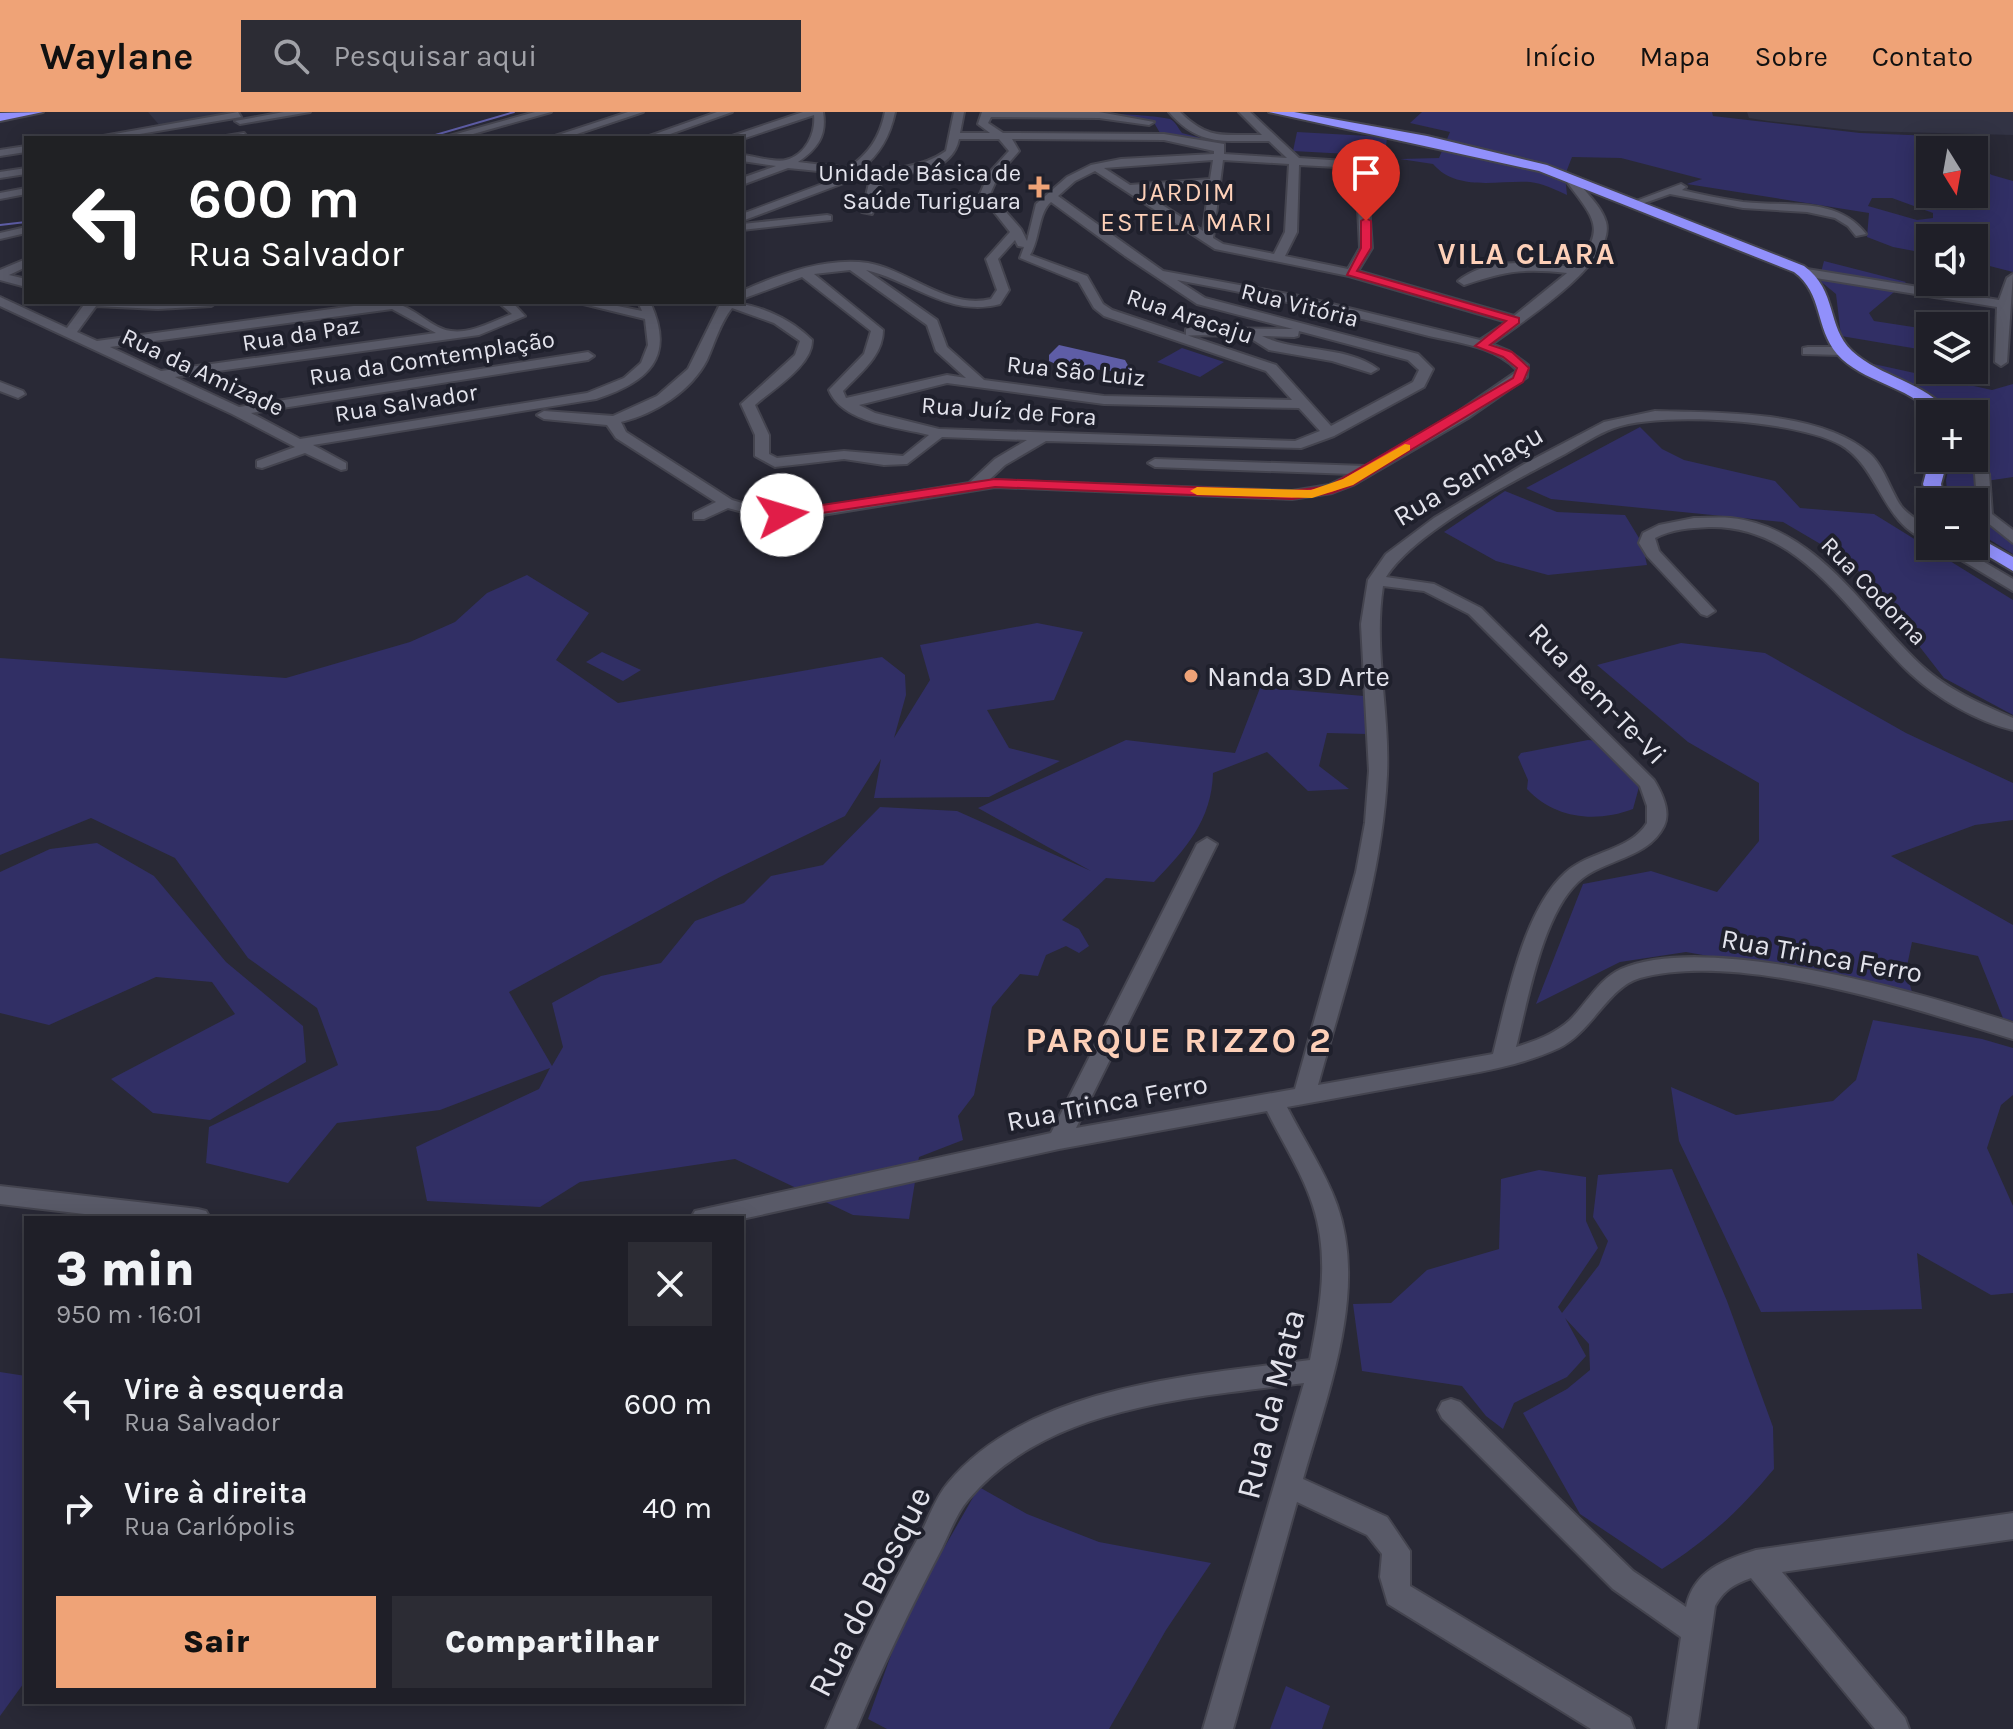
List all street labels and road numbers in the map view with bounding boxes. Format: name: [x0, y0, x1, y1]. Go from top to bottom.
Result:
street label: Rua Vitória: [1238, 277, 1362, 333]
street label: Rua Aracaju: [1123, 282, 1257, 350]
street label: Rua da Paz: [240, 311, 362, 357]
street label: Rua da Amizade: [117, 322, 289, 422]
street label: Rua da Comtemplação: [307, 325, 557, 391]
street label: Rua São Luiz: [1005, 350, 1147, 392]
street label: Rua Salvador: [333, 378, 480, 428]
street label: Rua Juíz de Fora: [920, 391, 1098, 431]
street label: Rua Sanhaçu: [1387, 418, 1549, 533]
street label: Rua Codorna: [1815, 531, 1933, 651]
street label: Rua Bem-Te-Vi: [1522, 616, 1673, 771]
street label: Rua Trinca Ferro: [1719, 922, 1925, 989]
street label: Rua Trinca Ferro: [1004, 1067, 1210, 1138]
street label: Rua da Mata: [1228, 1305, 1314, 1503]
street label: Rua do Bosque: [800, 1480, 940, 1703]

